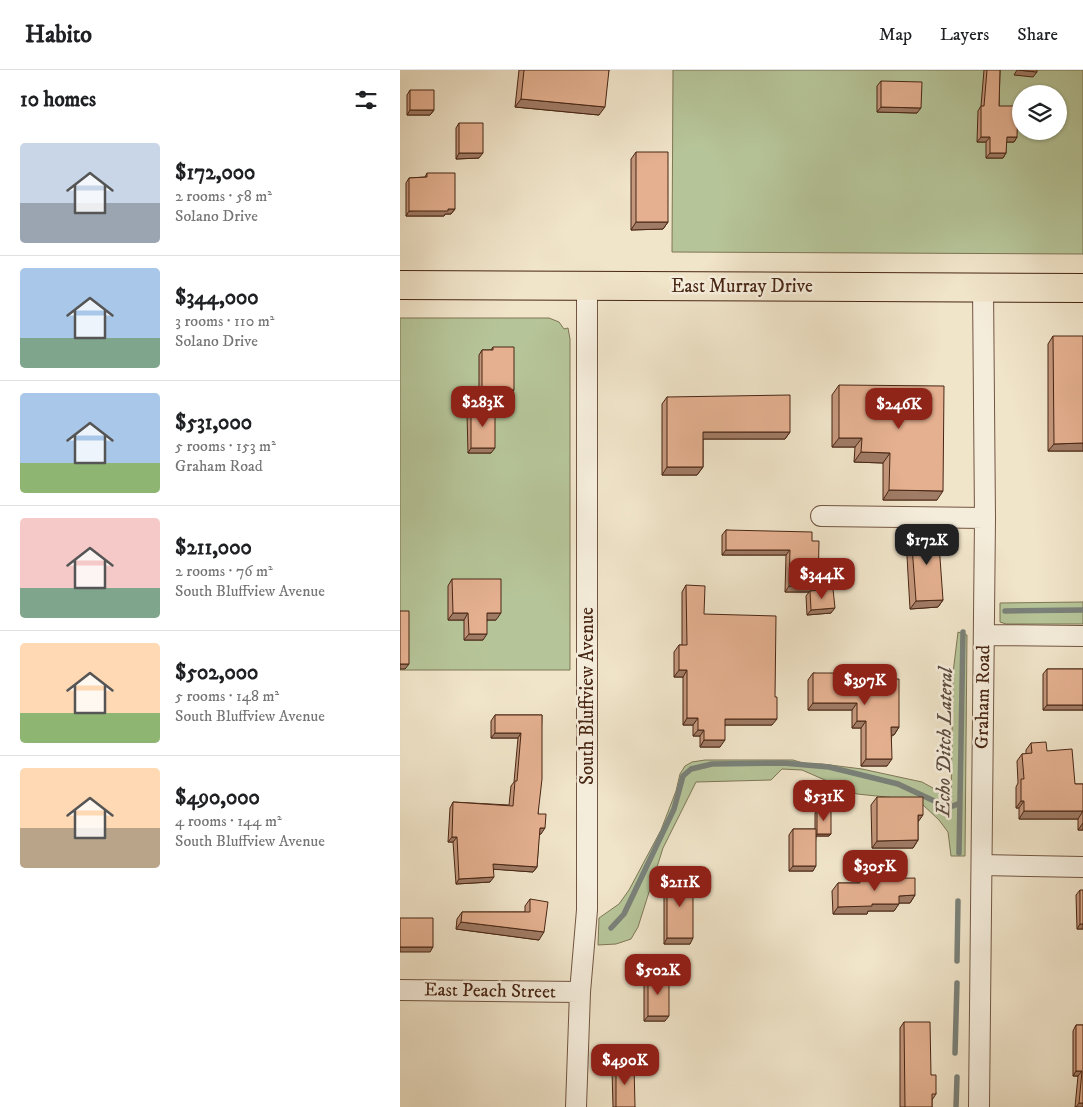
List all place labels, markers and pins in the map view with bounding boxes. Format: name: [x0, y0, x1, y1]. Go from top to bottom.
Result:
pin: $283K: [448, 386, 518, 428]
pin: $246K: [864, 388, 934, 430]
pin: $172K: [892, 524, 962, 566]
pin: $344K: [787, 558, 857, 600]
pin: $397K: [830, 664, 900, 706]
pin: $531K: [789, 780, 859, 822]
pin: $305K: [840, 850, 910, 892]
pin: $211K: [645, 866, 715, 908]
pin: $502K: [623, 954, 693, 996]
pin: $490K: [590, 1044, 660, 1086]

